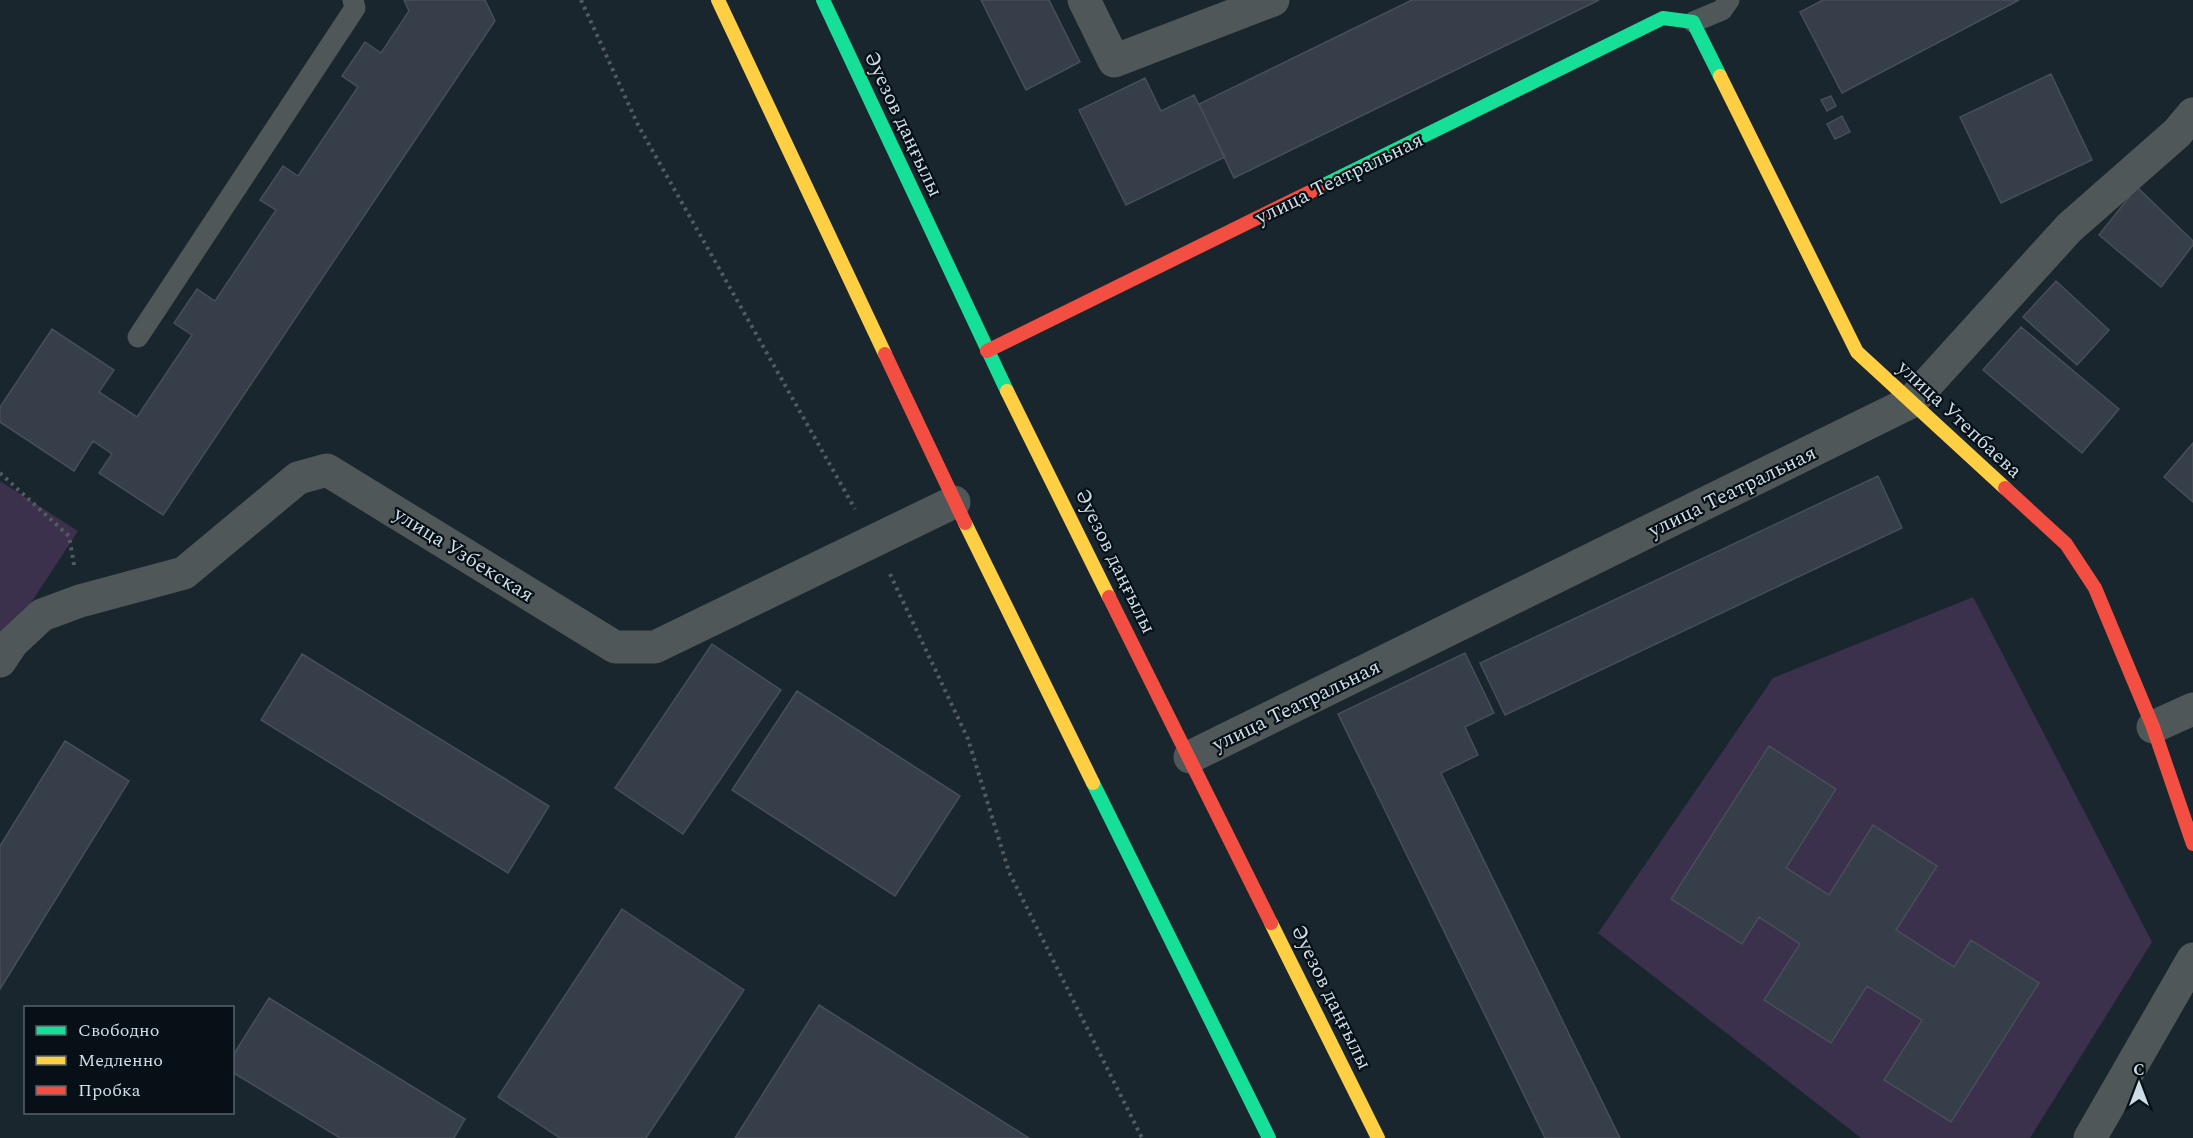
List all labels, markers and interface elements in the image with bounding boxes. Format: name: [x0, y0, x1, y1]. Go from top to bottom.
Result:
street label: Әуезов даңғылы: [855, 46, 951, 203]
street label: улица Театральная: [1249, 124, 1429, 234]
street label: улица Утепбаева: [1889, 352, 2030, 487]
street label: улица Театральная: [1642, 437, 1822, 547]
street label: Әуезов даңғылы: [1066, 484, 1164, 639]
street label: улица Узбекская: [386, 498, 540, 611]
street label: улица Театральная: [1206, 651, 1386, 761]
street label: Әуезов даңғылы: [1282, 920, 1380, 1075]
legend: [24, 1006, 234, 1114]
text: Свободно: [78, 1017, 159, 1044]
text: Медленно: [78, 1047, 163, 1074]
north arrow: [2109, 1054, 2169, 1114]
text: С: [2133, 1058, 2145, 1082]
text: Пробка: [78, 1077, 141, 1104]

